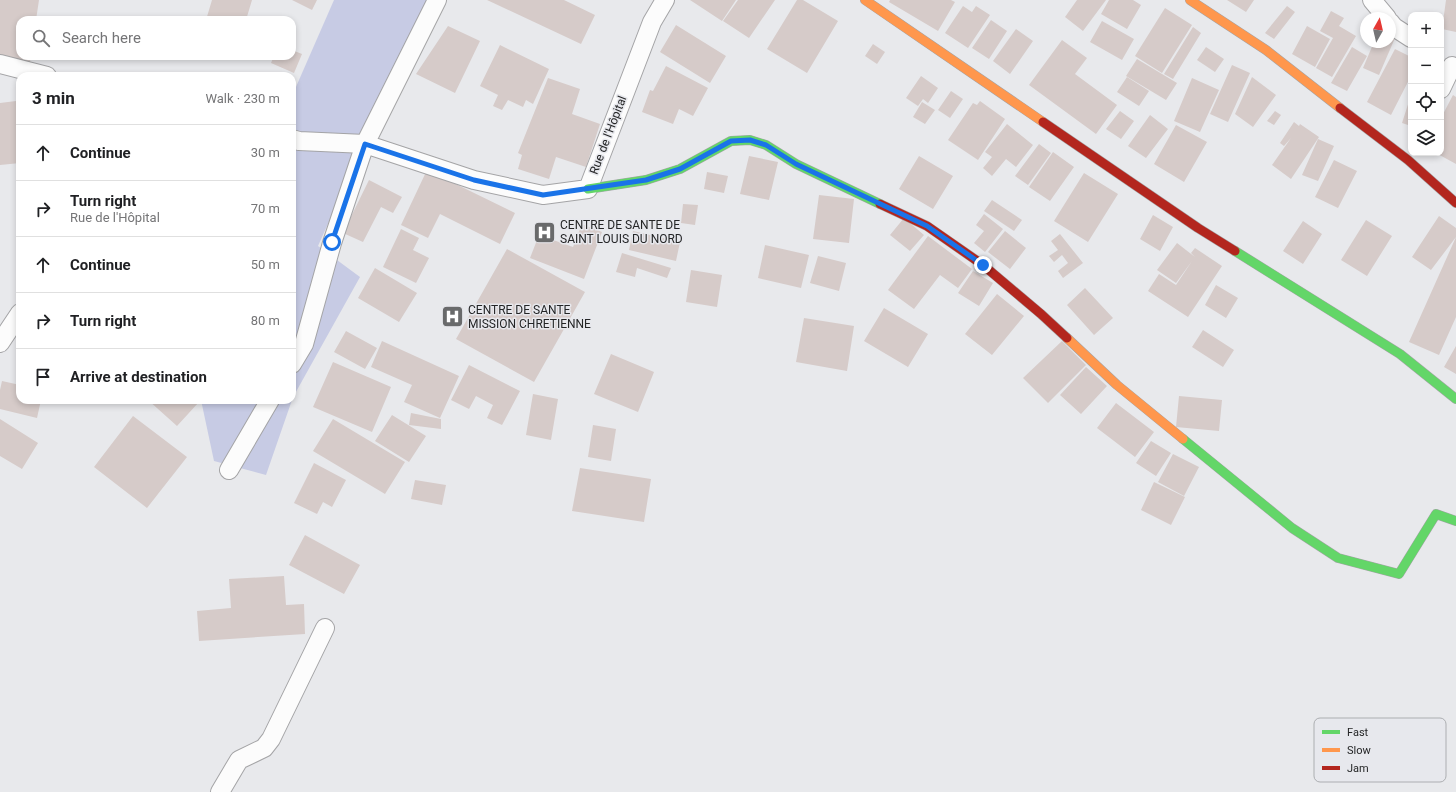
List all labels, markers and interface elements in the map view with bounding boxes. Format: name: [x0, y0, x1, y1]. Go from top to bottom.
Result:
north arrow: [1360, 12, 1396, 48]
map controls: [1408, 12, 1444, 156]
button: +: [1408, 12, 1444, 48]
search box: [16, 16, 296, 60]
icon: search: [30, 27, 52, 49]
text: Search here: [62, 29, 141, 47]
button: −: [1408, 48, 1444, 84]
button: locate: [1408, 84, 1444, 120]
text: 3 min: [32, 88, 75, 108]
text: Walk · 230 m: [205, 91, 280, 106]
street label: Rue de l'Hôpital: [587, 94, 629, 176]
button: layers: [1408, 120, 1444, 156]
icon: ahead: [32, 142, 54, 164]
text: Continue: [70, 144, 131, 162]
text: 30 m: [251, 145, 280, 160]
text: Turn right: [70, 192, 136, 210]
icon: right: [32, 198, 54, 220]
text: 70 m: [251, 201, 280, 216]
text: Rue de l'Hôpital: [70, 210, 160, 225]
place label: CENTRE DE SANTE DE SAINT LOUIS DU NORD: [560, 218, 683, 246]
hospital icon: CENTRE DE SANTE DE SAINT LOUIS DU NORD: [532, 219, 558, 245]
route start: [323, 233, 341, 251]
icon: ahead: [32, 254, 54, 276]
text: Continue: [70, 256, 131, 274]
route end: [974, 256, 992, 274]
text: 50 m: [251, 257, 280, 272]
place label: CENTRE DE SANTE MISSION CHRETIENNE: [468, 303, 591, 331]
hospital icon: CENTRE DE SANTE MISSION CHRETIENNE: [440, 304, 466, 330]
icon: right: [32, 310, 54, 332]
text: Turn right: [70, 312, 136, 330]
text: 80 m: [251, 313, 280, 328]
icon: arrive: [32, 366, 54, 388]
text: Arrive at destination: [70, 368, 207, 386]
legend: [1314, 718, 1446, 782]
text: Fast: [1347, 726, 1369, 739]
text: Slow: [1347, 744, 1371, 757]
text: Jam: [1347, 762, 1369, 775]

